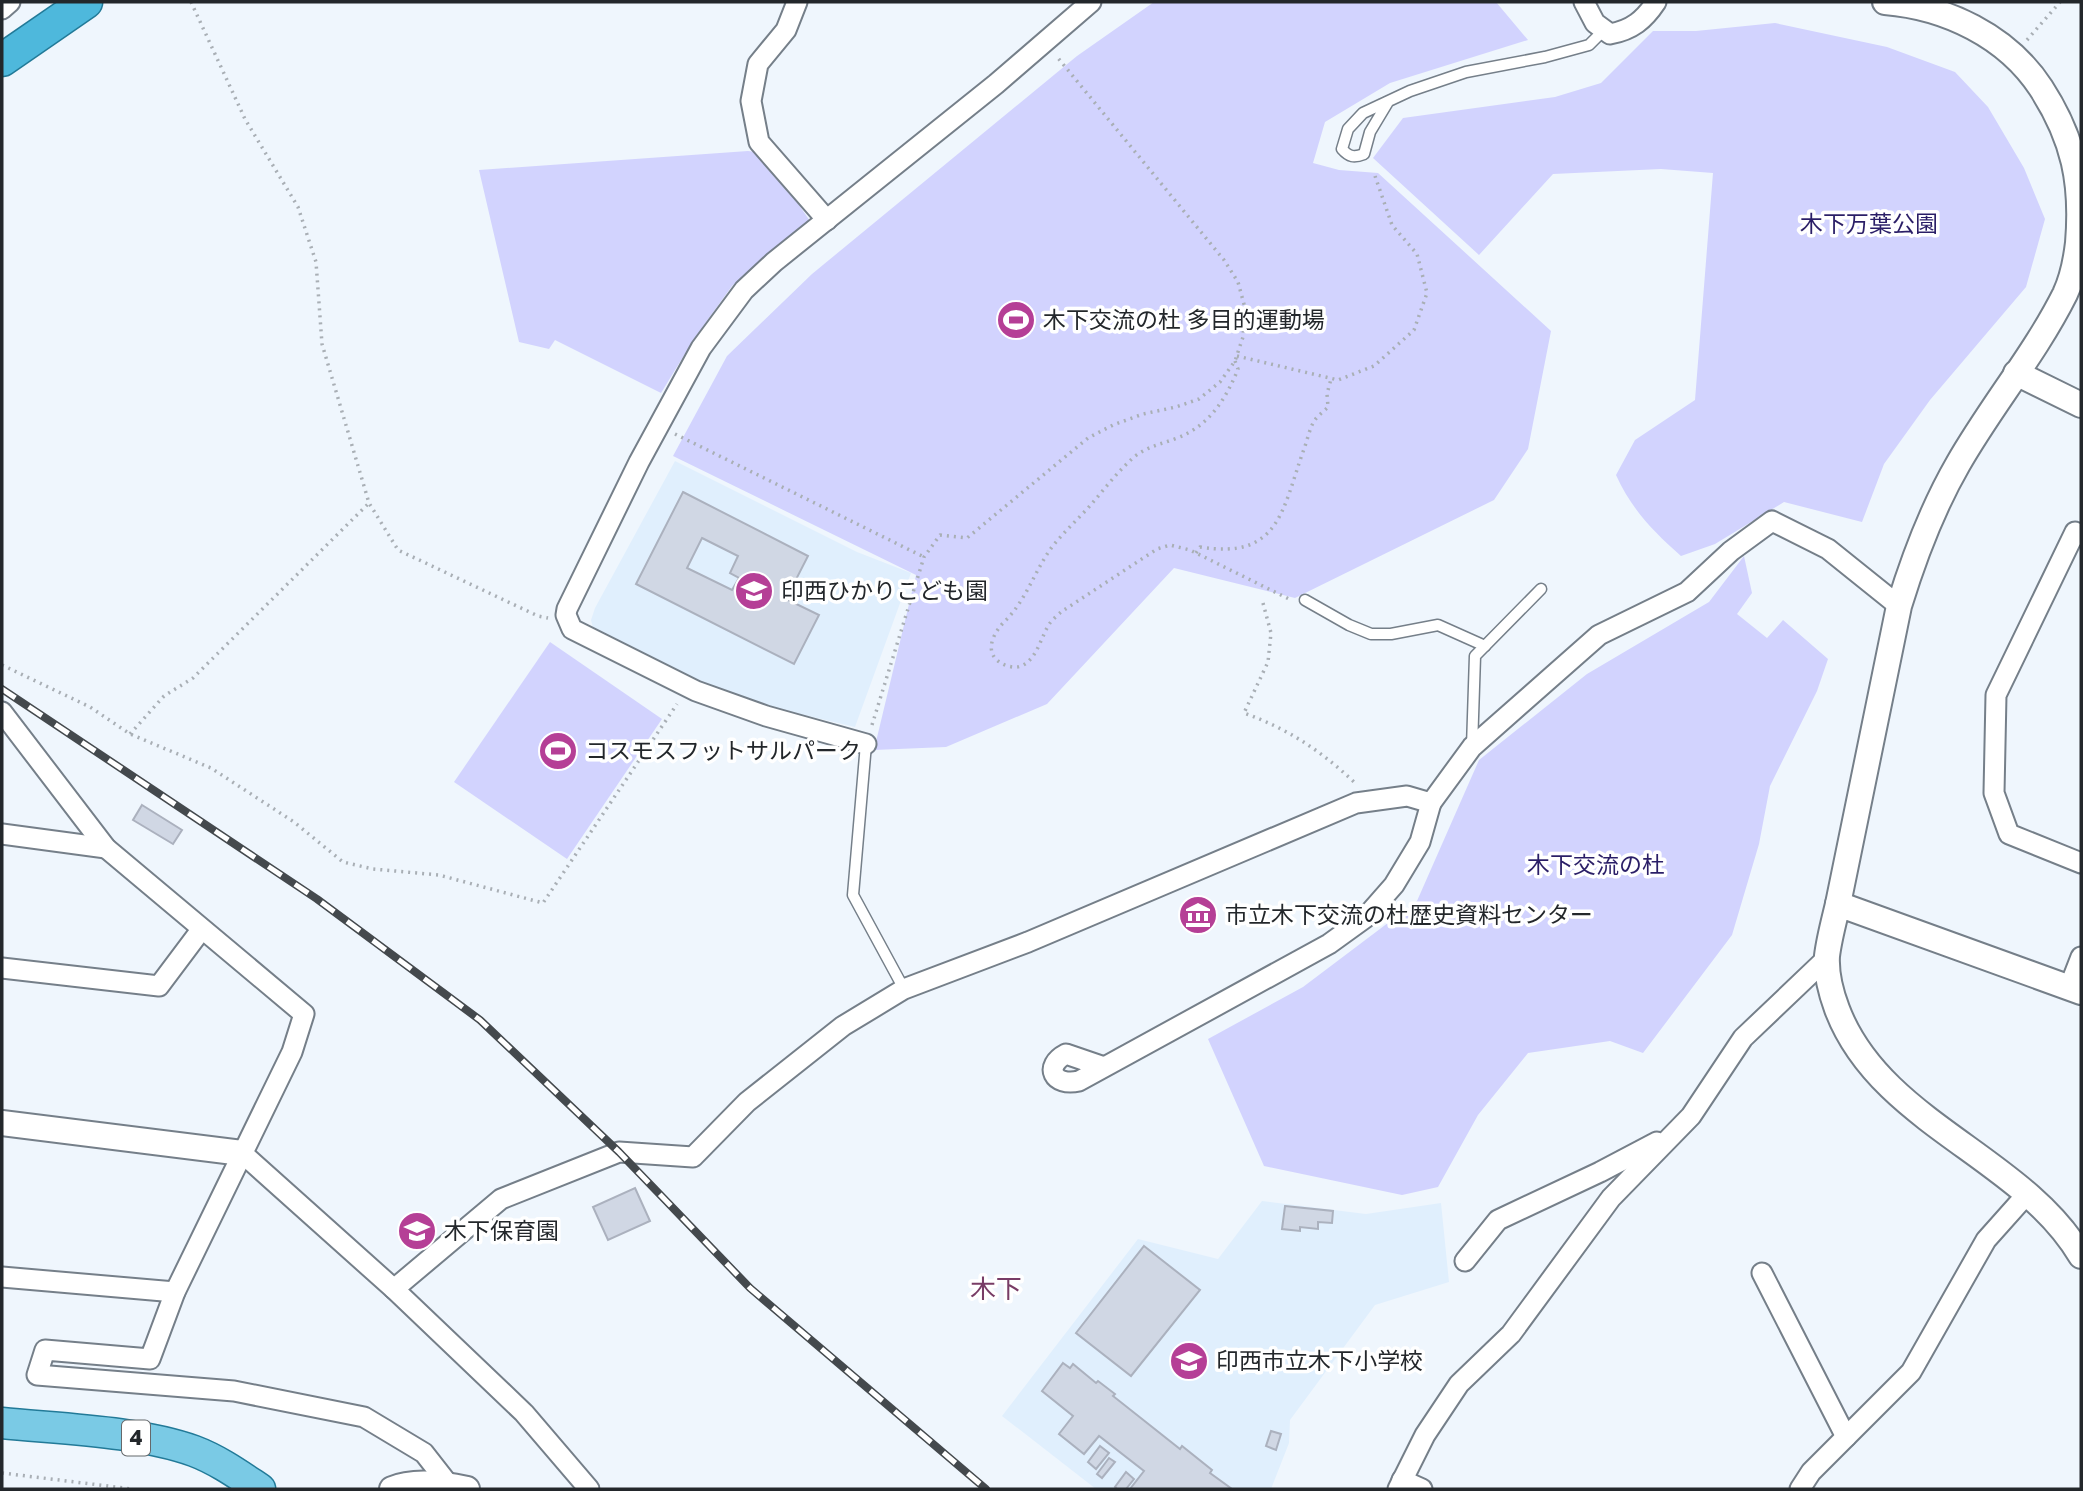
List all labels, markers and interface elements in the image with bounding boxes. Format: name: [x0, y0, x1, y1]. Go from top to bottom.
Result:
park label: 木下万葉公園: [1800, 209, 1938, 237]
sports icon: 木下交流の杜 多目的運動場: [995, 299, 1037, 341]
place label: 木下交流の杜 多目的運動場: [1043, 305, 1325, 333]
school or university icon: 印西ひかりこども園: [733, 570, 775, 612]
place label: 印西ひかりこども園: [781, 576, 988, 604]
sports icon: コスモスフットサルパーク: [537, 730, 579, 772]
place label: コスモスフットサルパーク: [585, 736, 861, 764]
park label: 木下交流の杜: [1527, 850, 1665, 878]
museum icon: 市立木下交流の杜歴史資料センター: [1177, 894, 1219, 936]
place label: 市立木下交流の杜歴史資料センター: [1225, 900, 1593, 928]
school or university icon: 木下保育園: [396, 1210, 438, 1252]
place label: 木下保育園: [444, 1216, 559, 1244]
district label: 木下: [970, 1273, 1022, 1304]
school or university icon: 印西市立木下小学校: [1168, 1340, 1210, 1382]
place label: 印西市立木下小学校: [1216, 1346, 1423, 1374]
road number: 4: [122, 1420, 150, 1456]

